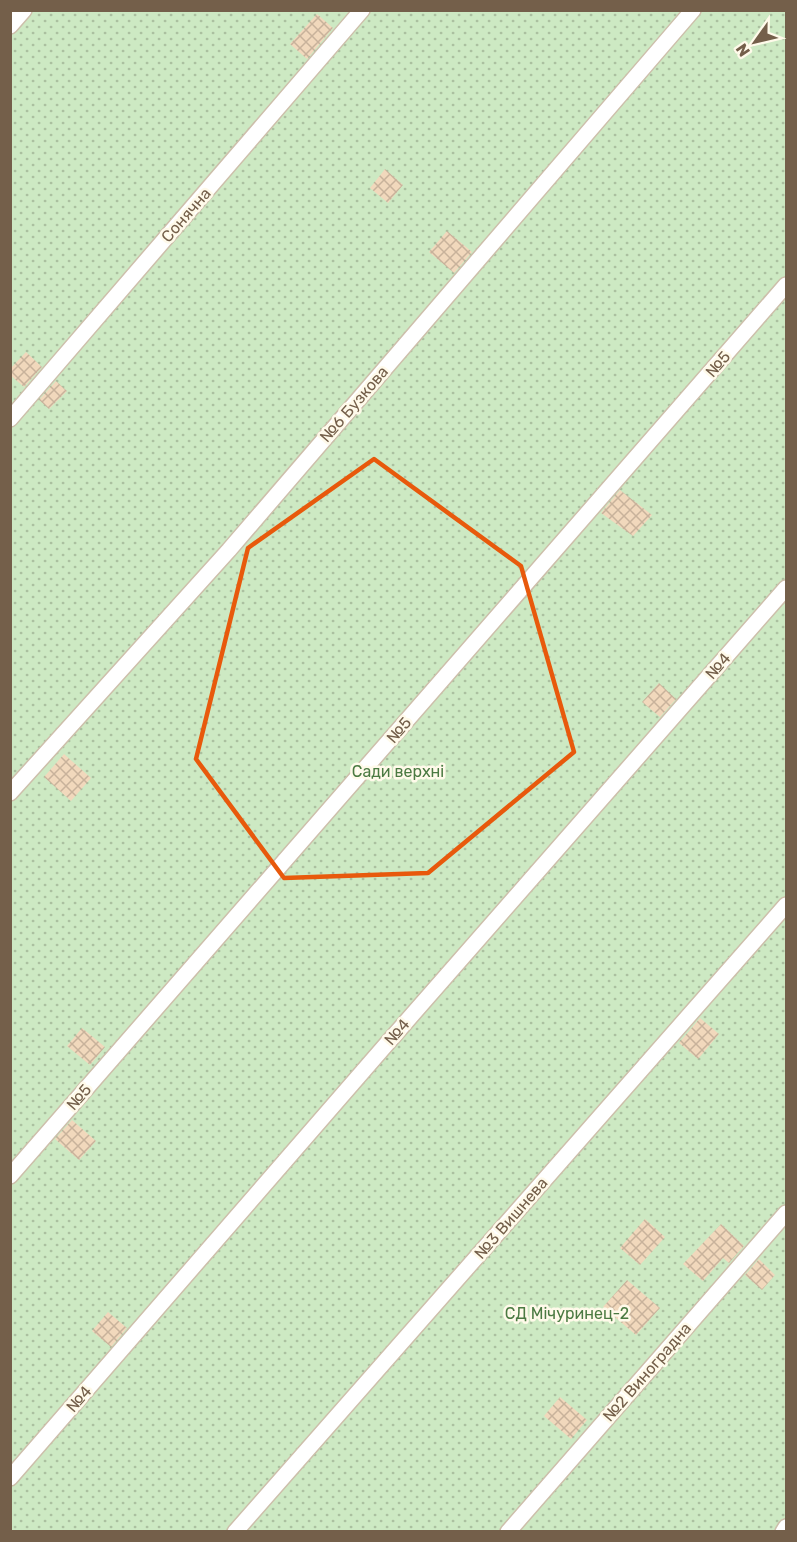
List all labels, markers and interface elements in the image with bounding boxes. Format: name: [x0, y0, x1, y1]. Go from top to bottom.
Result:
north arrow: [725, 12, 785, 72]
text: N: [732, 40, 754, 60]
street label: Сонячна: [157, 184, 215, 246]
street label: №5: [702, 347, 734, 381]
street label: №6 Бузкова: [316, 362, 392, 446]
street label: №4: [701, 649, 735, 683]
street label: №5: [383, 713, 415, 747]
park label: Сади верхні: [352, 762, 444, 781]
street label: №4: [380, 1015, 414, 1049]
street label: №5: [63, 1080, 95, 1114]
street label: №3 Вишнева: [471, 1173, 551, 1263]
park label: СД Мічуринец-2: [505, 1304, 629, 1323]
street label: №2 Виноградна: [599, 1319, 695, 1425]
street label: №4: [62, 1382, 96, 1416]

